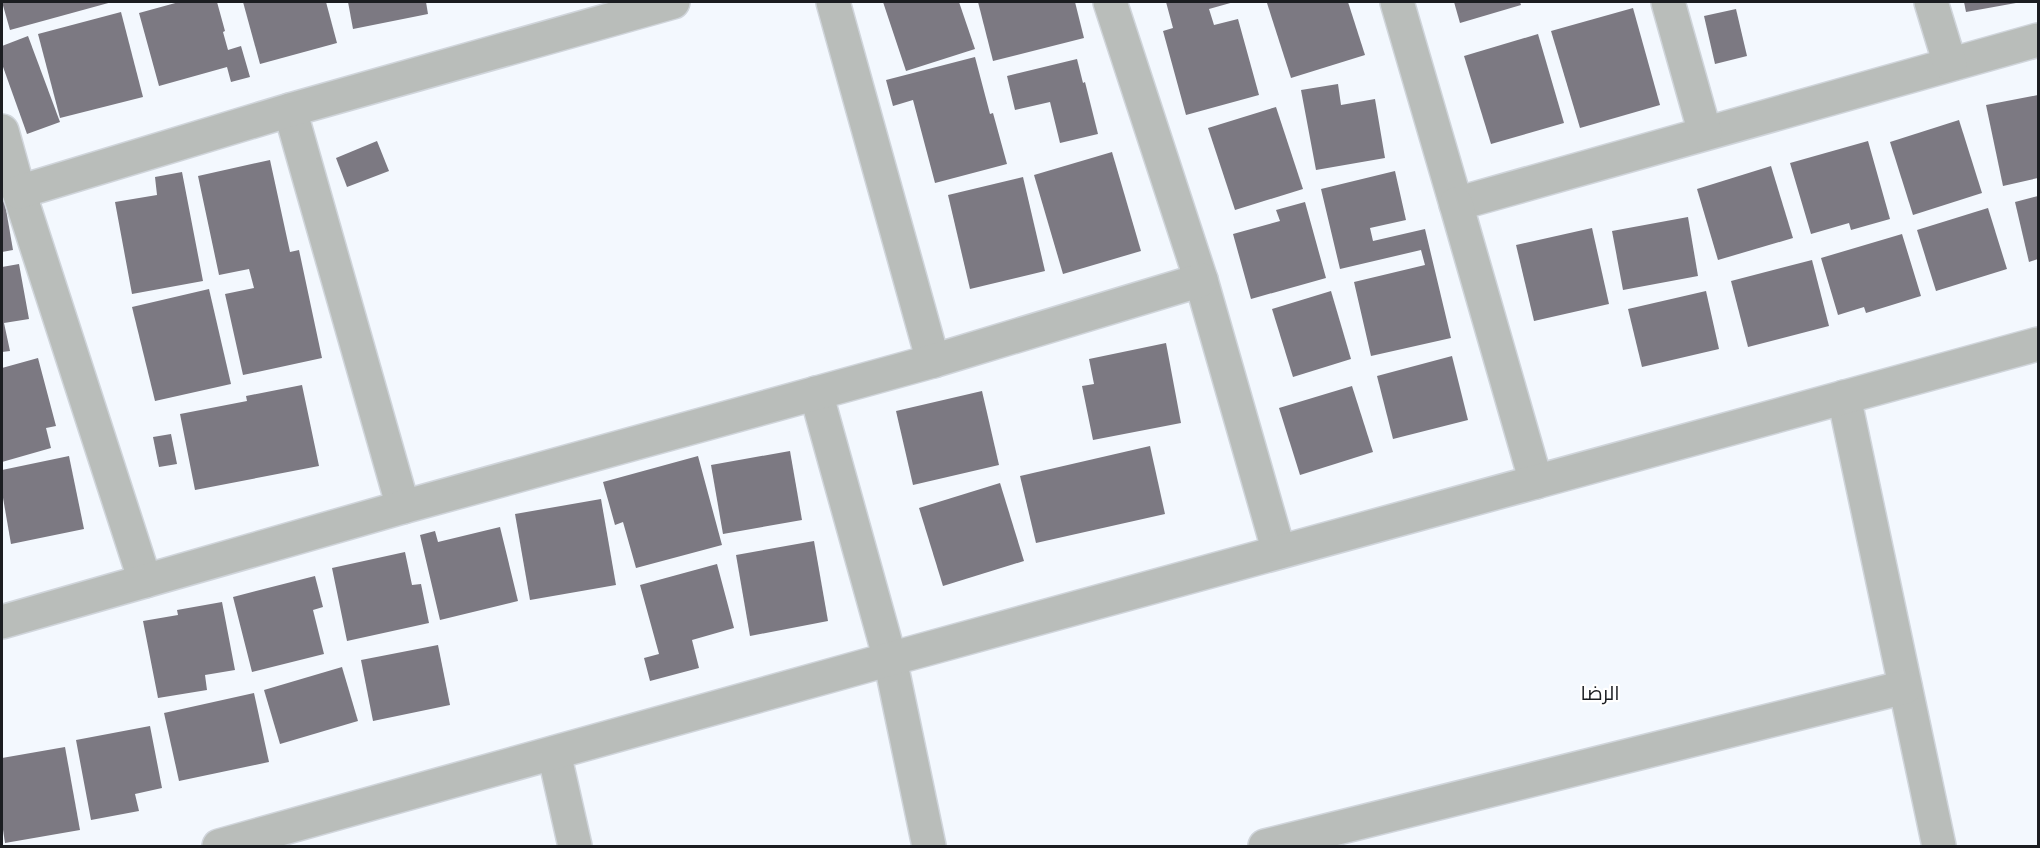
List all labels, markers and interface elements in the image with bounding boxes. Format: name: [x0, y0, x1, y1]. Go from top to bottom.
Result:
district label: الرضا: [1580, 676, 1620, 706]

